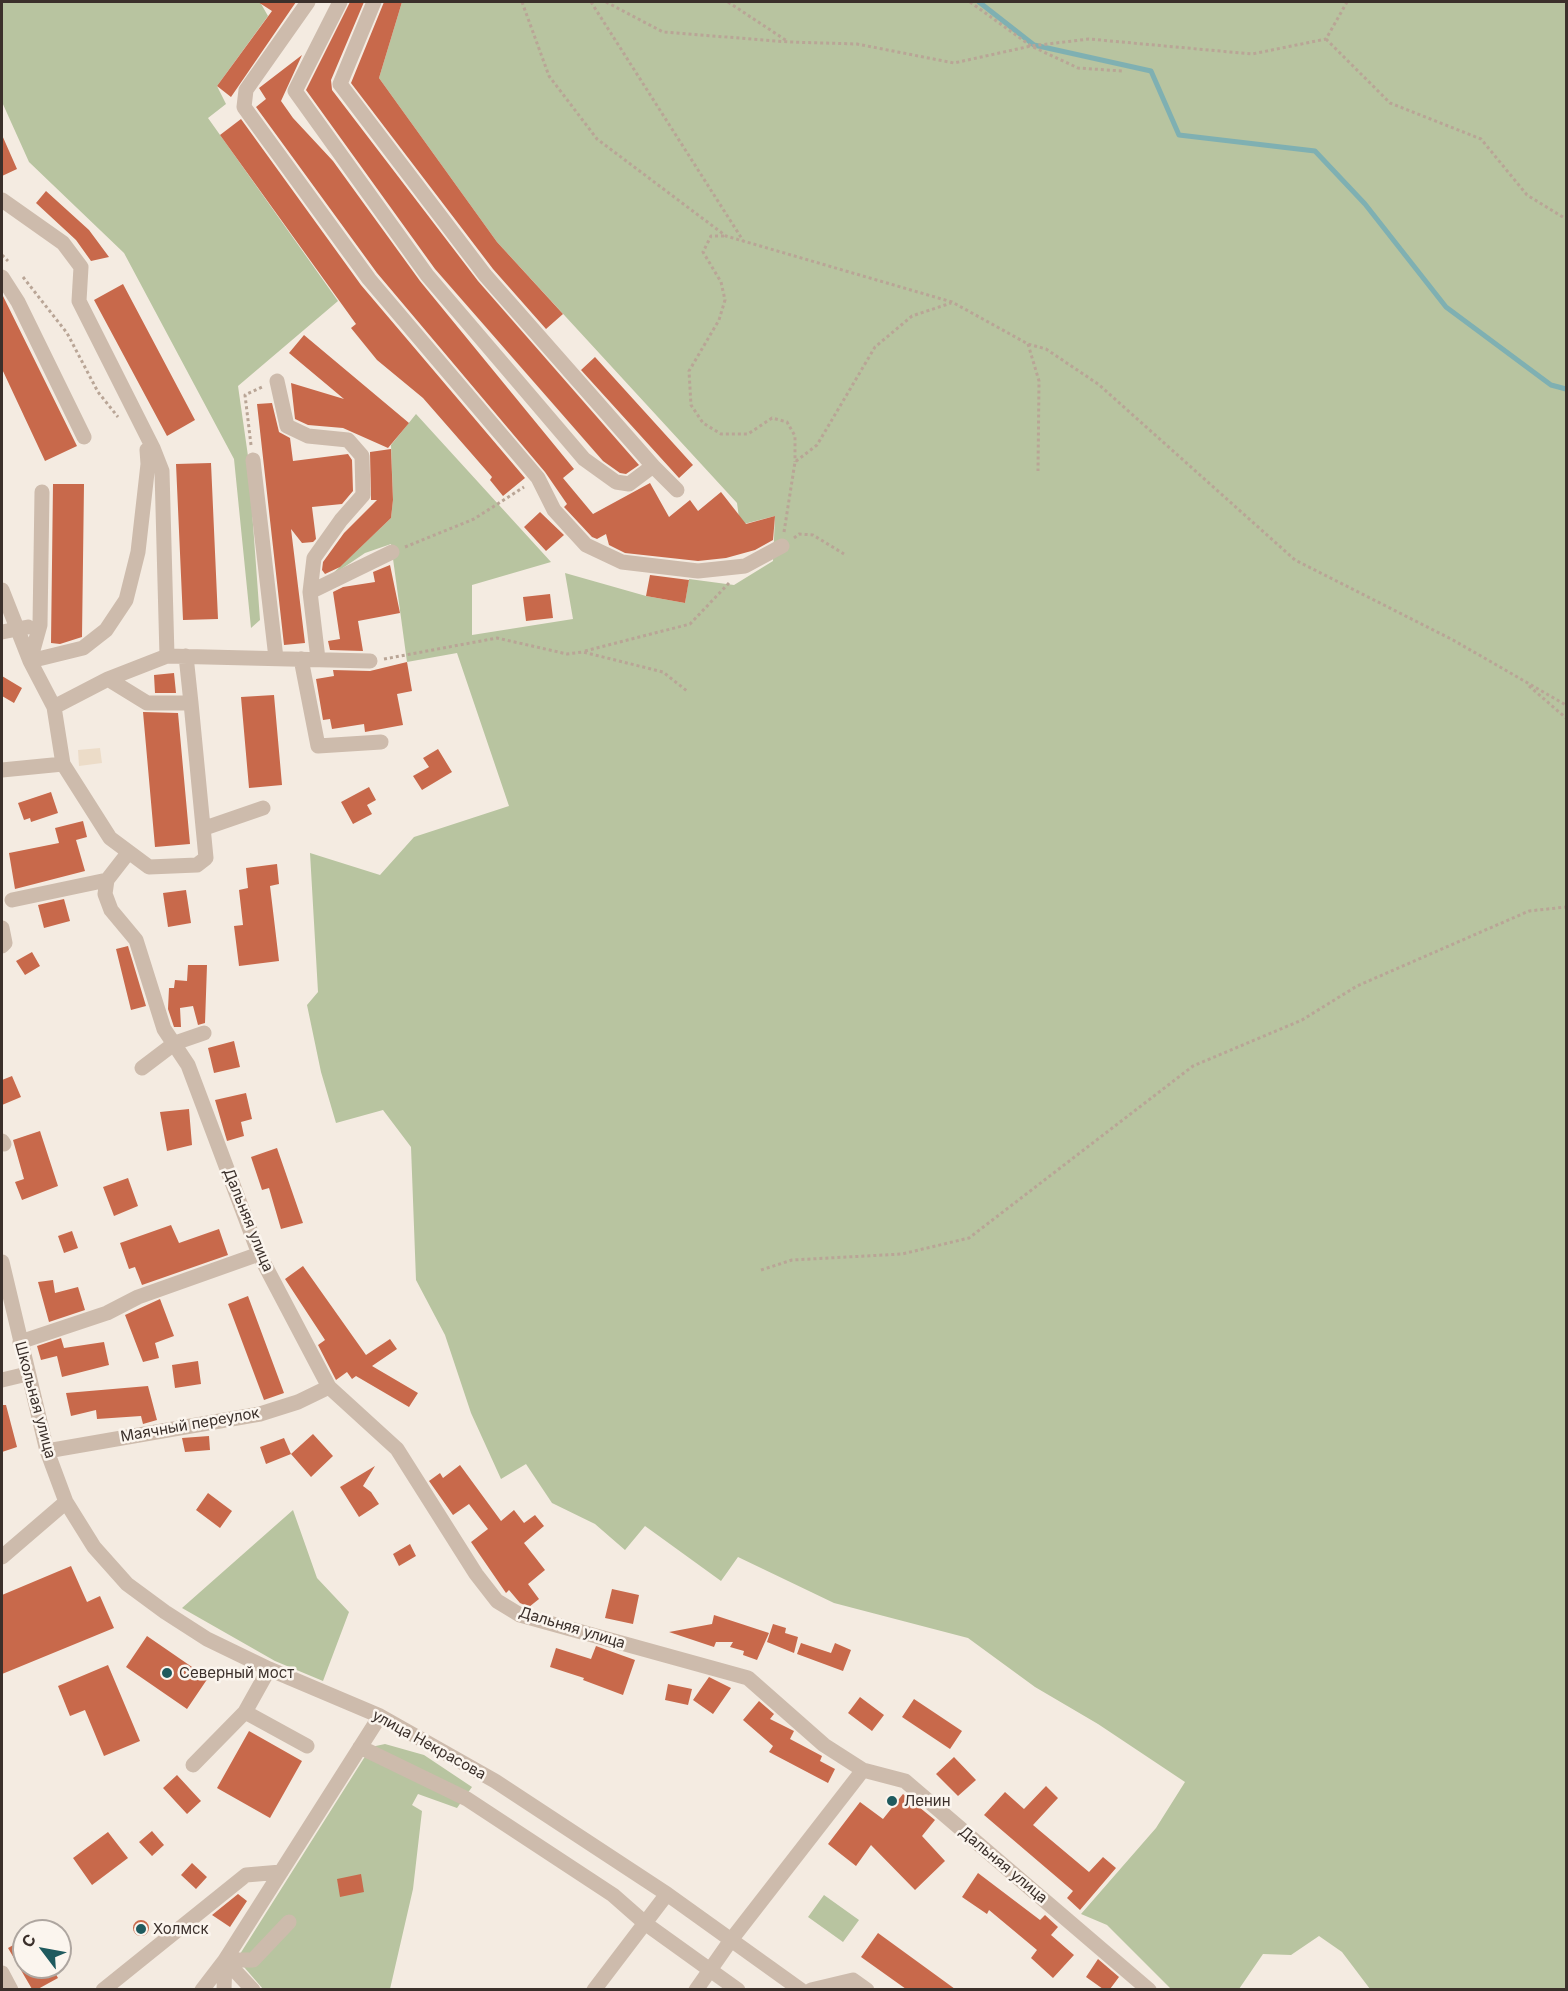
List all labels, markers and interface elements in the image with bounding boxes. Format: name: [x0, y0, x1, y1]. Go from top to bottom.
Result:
street label: Дальняя улица: [219, 1166, 277, 1274]
street label: Школьная улица: [11, 1339, 59, 1461]
street label: Маячный переулок: [119, 1404, 261, 1446]
street label: Дальняя улица: [517, 1603, 627, 1653]
place label: Северный мост: [179, 1664, 294, 1682]
marker: Северный мост: [160, 1666, 174, 1680]
street label: улица Некрасова: [369, 1706, 489, 1784]
place label: Ленин: [904, 1792, 951, 1810]
marker: Ленин: [885, 1794, 899, 1808]
street label: Дальняя улица: [955, 1823, 1051, 1907]
north arrow: [12, 1919, 72, 1979]
place label: Холмск: [153, 1920, 209, 1938]
marker: Холмск: [134, 1922, 148, 1936]
text: С: [17, 1930, 40, 1951]

